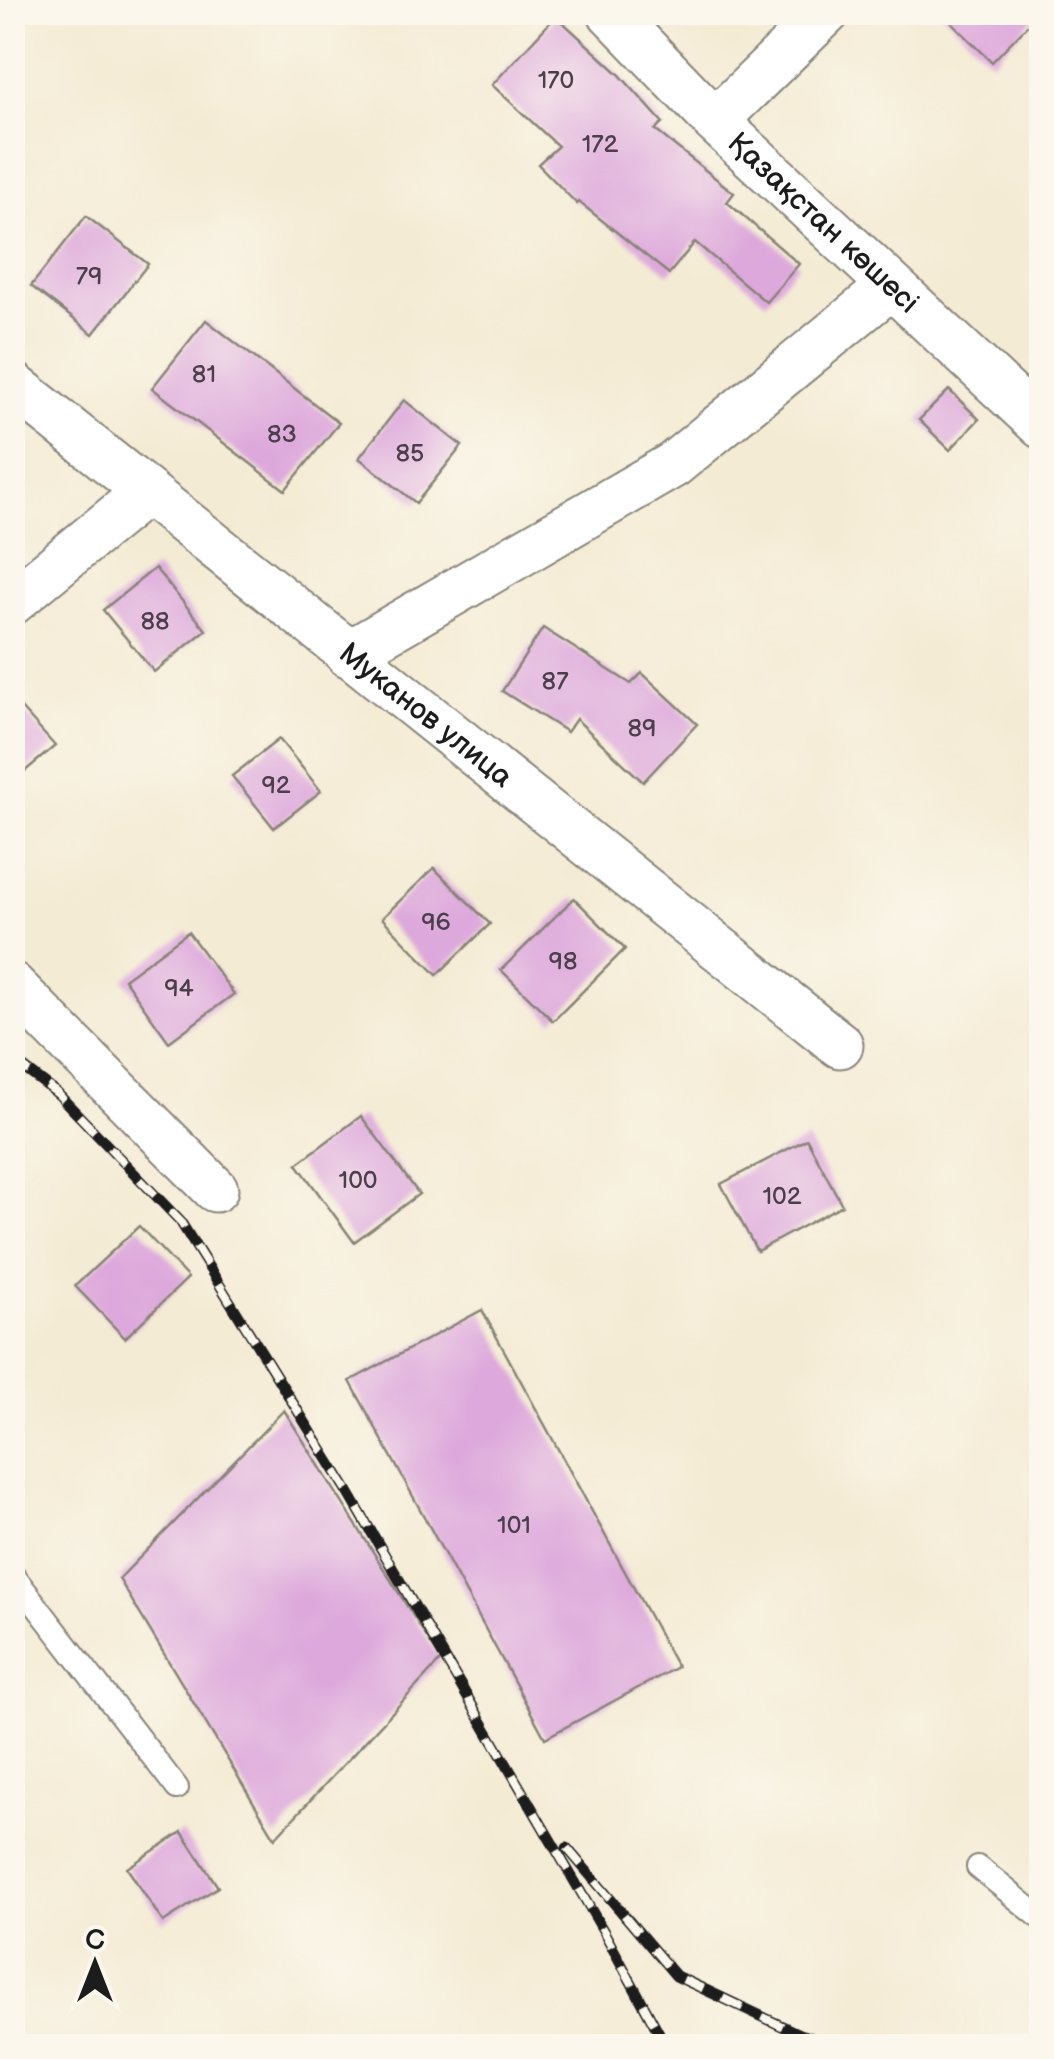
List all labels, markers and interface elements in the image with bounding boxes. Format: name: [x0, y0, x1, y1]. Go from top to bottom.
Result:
house number: 170: [538, 65, 574, 96]
street label: Қазақстан көшесі: [720, 125, 926, 321]
house number: 172: [582, 129, 619, 160]
house number: 79: [76, 261, 102, 292]
house number: 81: [192, 359, 216, 390]
house number: 83: [267, 419, 297, 450]
house number: 85: [396, 438, 424, 469]
house number: 88: [140, 606, 170, 637]
street label: Муканов улица: [332, 635, 520, 796]
house number: 87: [542, 666, 569, 697]
house number: 89: [627, 713, 657, 744]
house number: 92: [261, 770, 291, 801]
house number: 96: [421, 907, 451, 938]
house number: 98: [548, 946, 578, 977]
house number: 94: [164, 973, 194, 1004]
house number: 100: [338, 1165, 378, 1196]
house number: 102: [762, 1181, 802, 1212]
house number: 101: [497, 1510, 531, 1541]
north arrow: [45, 1914, 145, 2014]
text: С: [85, 1924, 105, 1957]

